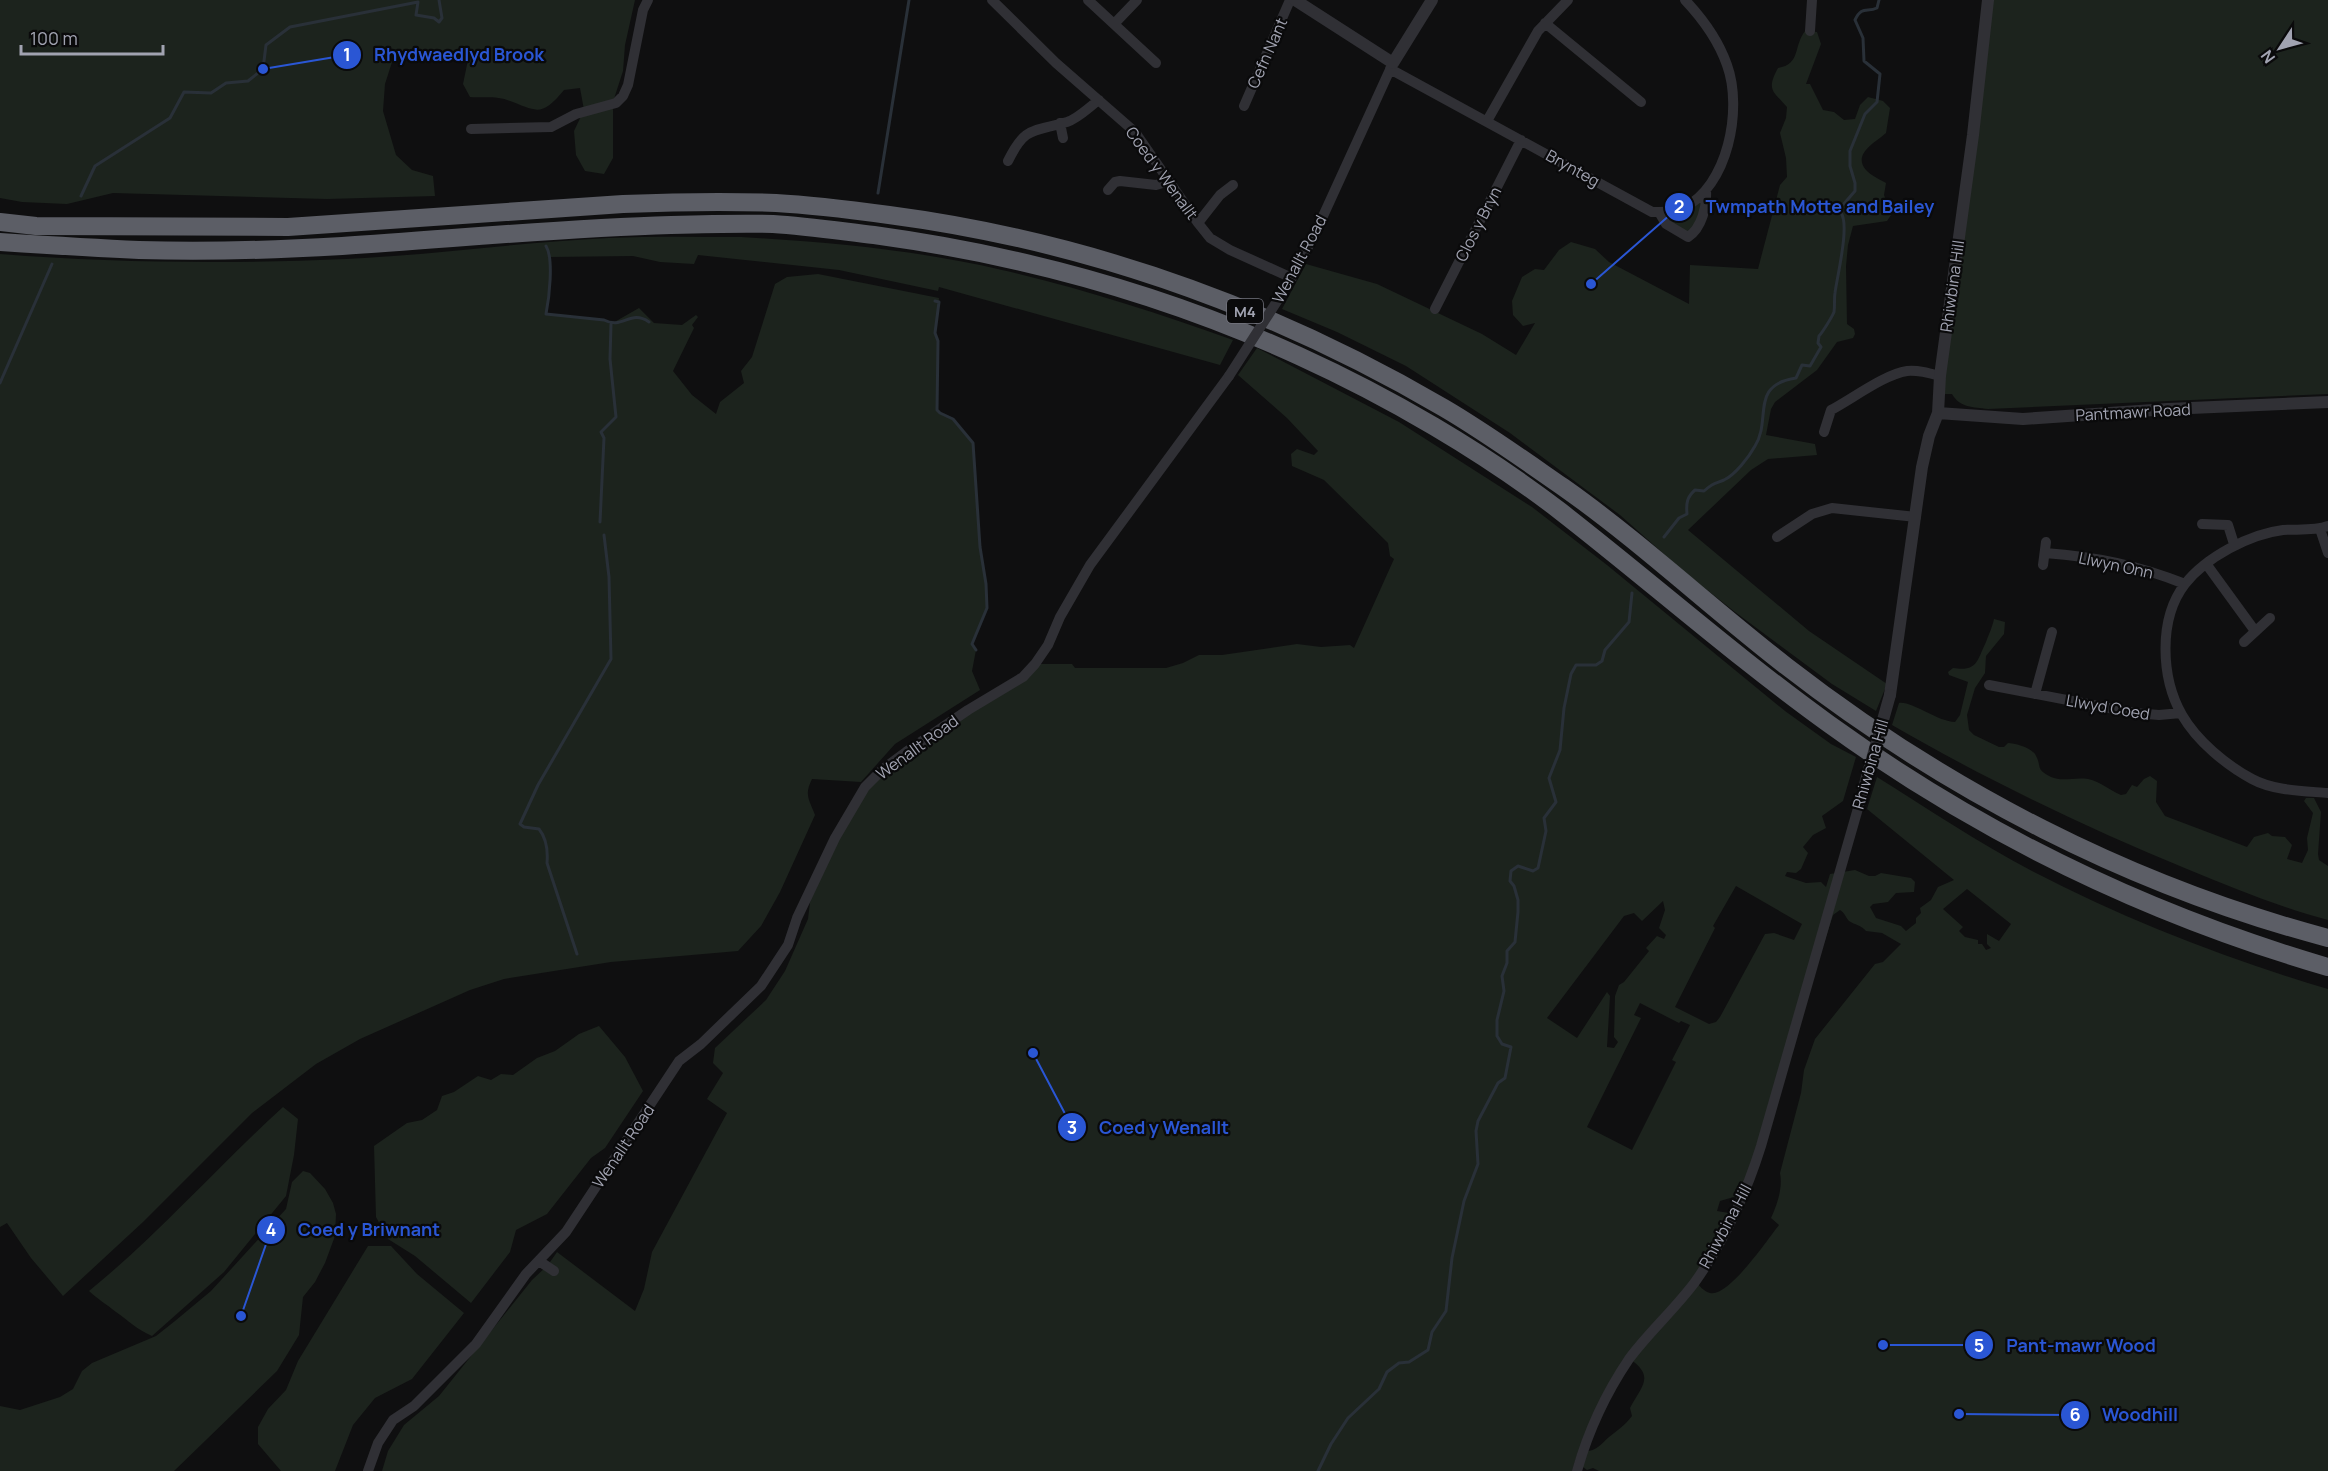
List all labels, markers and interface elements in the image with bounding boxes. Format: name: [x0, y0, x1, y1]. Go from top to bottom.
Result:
street label: Cefn Nant: [1242, 14, 1292, 92]
scale bar: [21, 18, 164, 56]
north arrow: [2250, 18, 2310, 78]
text: 100 m: [30, 26, 78, 50]
callout: Rhydwaedlyd Brook: [332, 37, 556, 73]
text: 1: [343, 42, 351, 66]
text: Rhydwaedlyd Brook: [374, 42, 545, 66]
text: N: [2256, 46, 2280, 68]
street label: Coed y Wenallt: [1121, 122, 1203, 224]
street label: Brynteg: [1542, 144, 1604, 192]
street label: Clos y Bryn: [1450, 183, 1506, 265]
callout: Twmpath Motte and Bailey: [1664, 189, 1947, 225]
text: 2: [1674, 194, 1684, 218]
text: Twmpath Motte and Bailey: [1706, 194, 1934, 218]
street label: Wenallt Road: [1267, 211, 1331, 307]
street label: Rhiwbina Hill: [1935, 239, 1969, 333]
road number: M4: [1227, 299, 1263, 323]
street label: Pantmawr Road: [2075, 398, 2191, 426]
street label: Llwyn Onn: [2077, 546, 2155, 584]
street label: Llwyd Coed: [2064, 689, 2152, 725]
street label: Wenallt Road: [871, 710, 963, 784]
street label: Rhiwbina Hill: [1847, 716, 1893, 812]
street label: Wenallt Road: [587, 1100, 659, 1192]
callout: Coed y Wenallt: [1057, 1109, 1241, 1145]
text: 3: [1067, 1115, 1077, 1139]
text: Coed y Wenallt: [1099, 1115, 1229, 1139]
street label: Rhiwbina Hill: [1694, 1180, 1756, 1272]
callout: Coed y Briwnant: [256, 1212, 452, 1248]
text: 4: [266, 1217, 277, 1241]
text: Coed y Briwnant: [298, 1217, 440, 1241]
callout: Pant-mawr Wood: [1964, 1327, 2167, 1363]
text: 5: [1974, 1333, 1984, 1357]
text: Pant-mawr Wood: [2006, 1333, 2156, 1357]
callout: Woodhill: [2060, 1397, 2190, 1433]
text: 6: [2069, 1402, 2081, 1426]
text: Woodhill: [2102, 1402, 2178, 1426]

